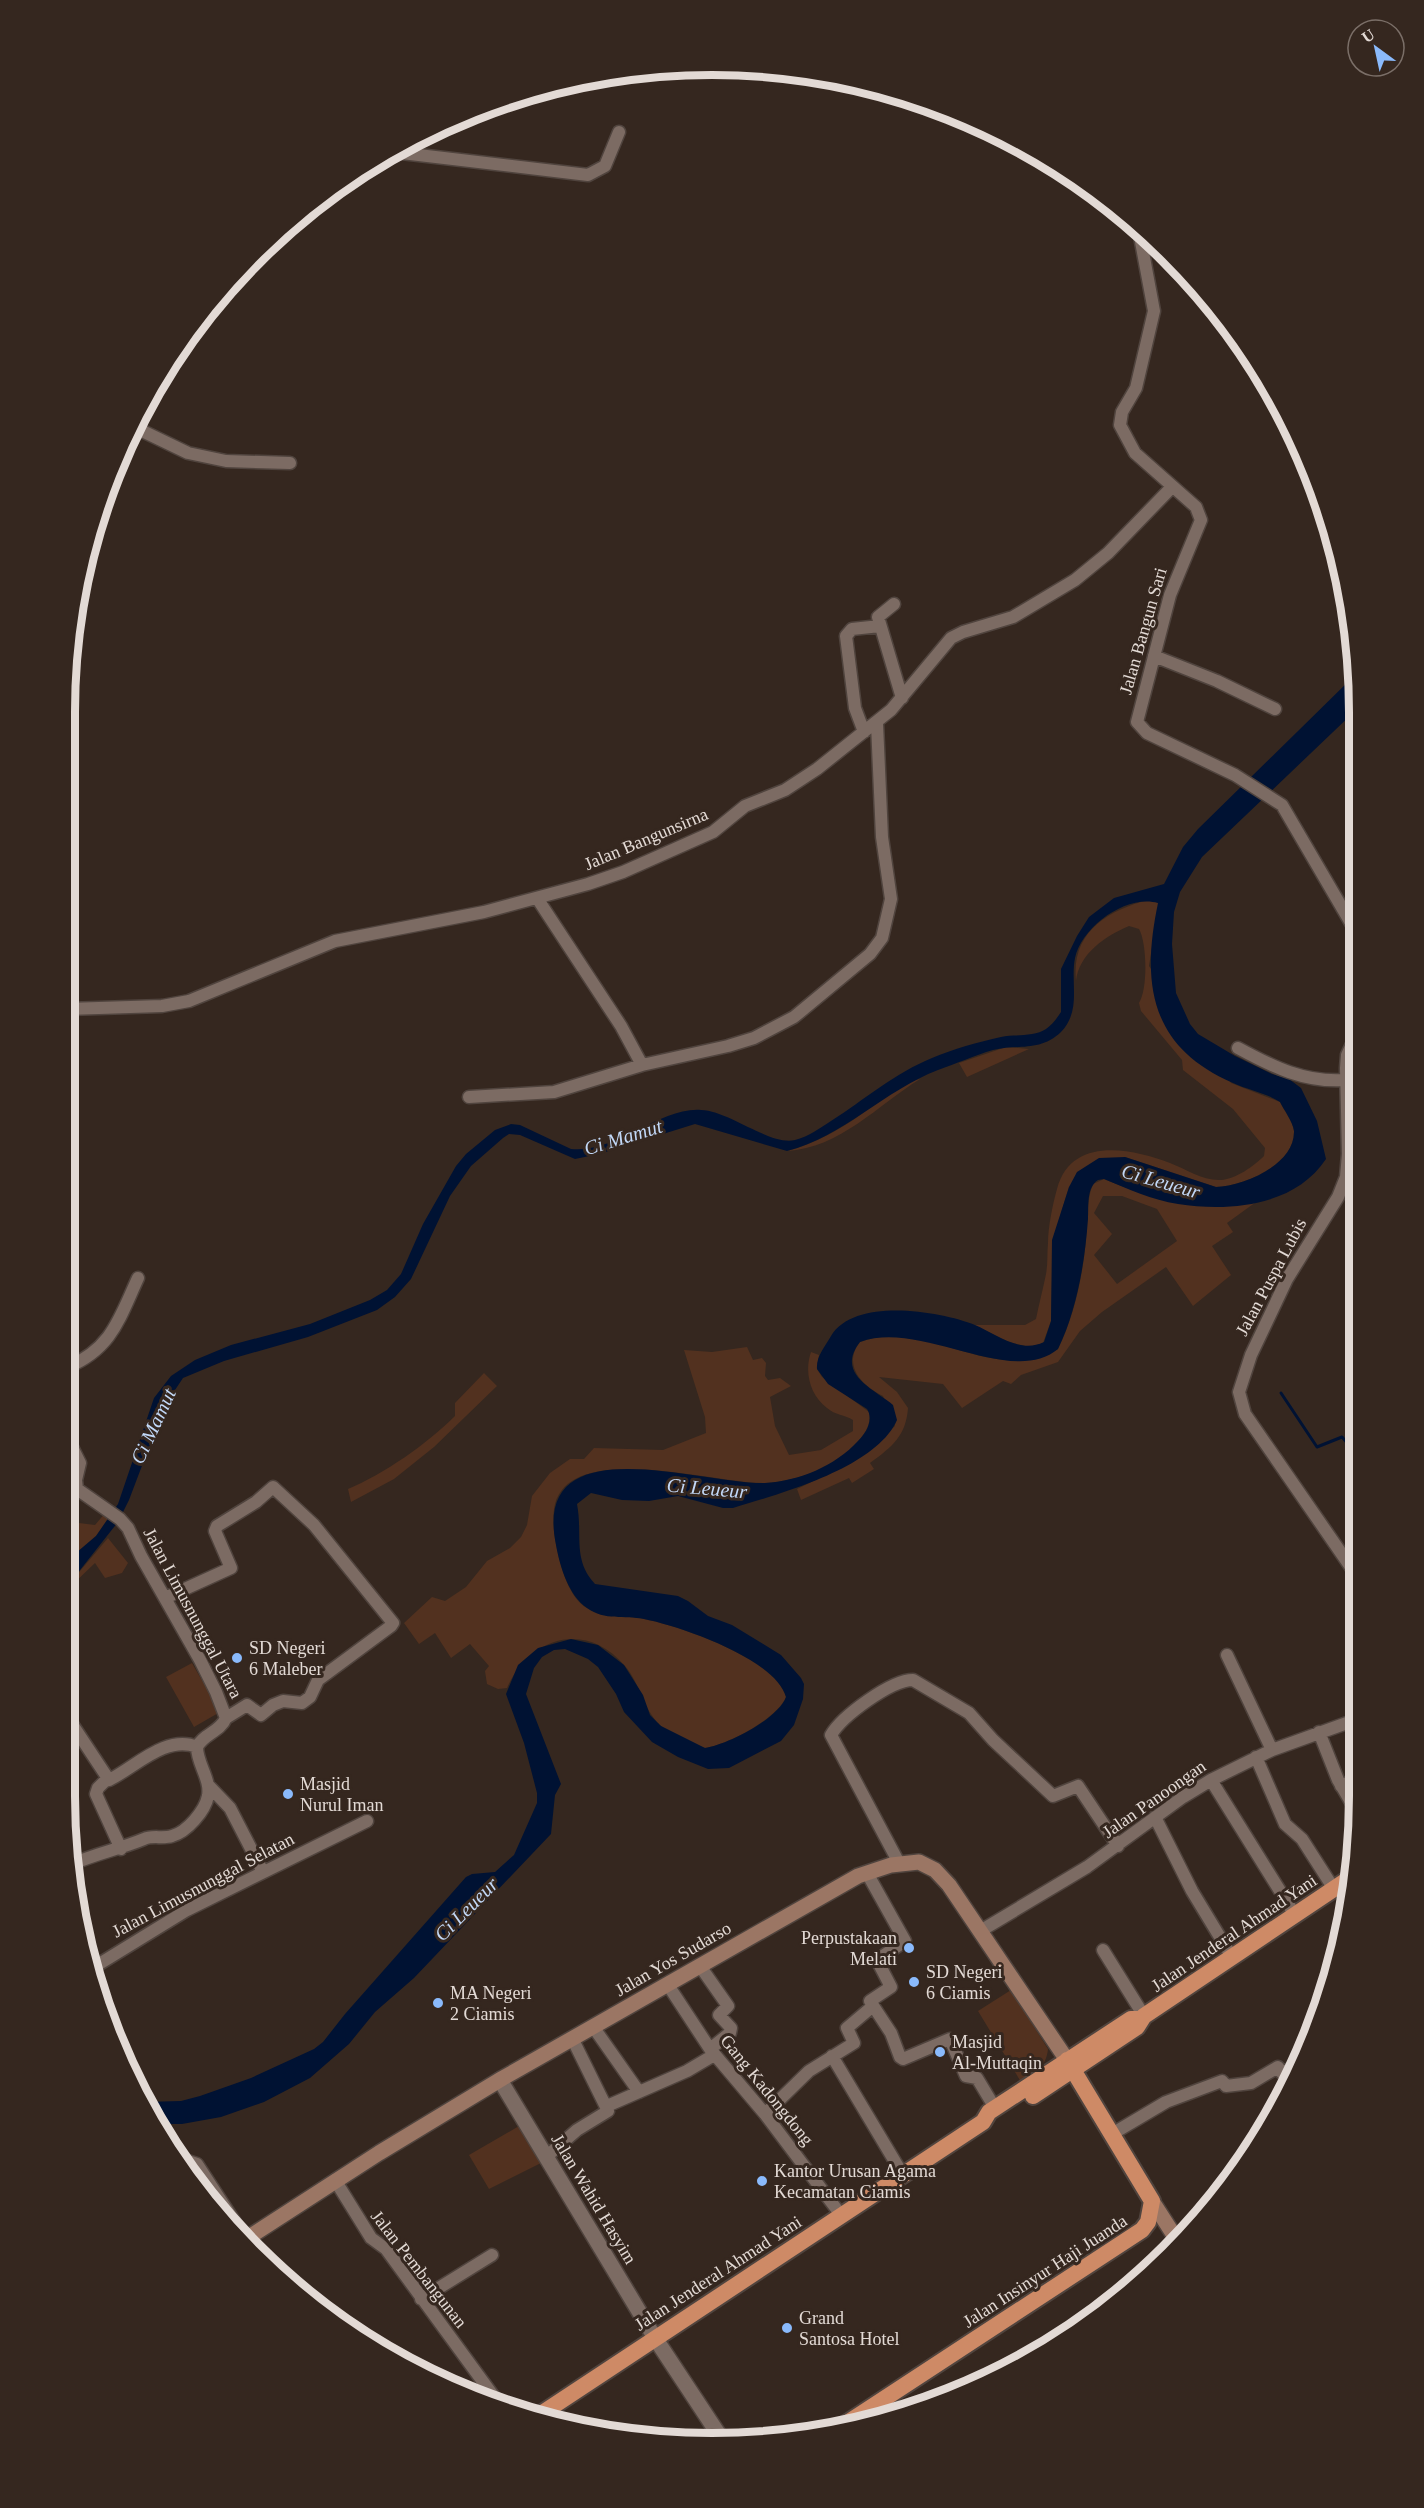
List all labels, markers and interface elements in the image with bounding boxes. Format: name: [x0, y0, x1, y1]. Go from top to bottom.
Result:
north arrow: [1346, 18, 1406, 78]
text: U: [1359, 25, 1378, 46]
street label: Jalan Bangun Sari: [1115, 565, 1171, 697]
street label: Jalan Bangunsirna: [581, 804, 711, 874]
water label: Ci Mamut: [581, 1115, 665, 1159]
water label: Ci Leueur: [1119, 1159, 1203, 1203]
street label: Jalan Puspa Lubis: [1232, 1215, 1310, 1339]
water label: Ci Mamut: [126, 1384, 180, 1467]
water label: Ci Leueur: [666, 1474, 748, 1502]
street label: Jalan Limusnunggal Utara: [140, 1524, 246, 1702]
place label: SD Negeri 6 Maleber: [249, 1638, 325, 1679]
marker: SD Negeri 6 Maleber: [230, 1651, 244, 1665]
street label: Jalan Panoongan: [1099, 1756, 1209, 1842]
place label: Masjid Nurul Iman: [300, 1774, 383, 1815]
marker: Masjid Nurul Iman: [281, 1787, 295, 1801]
street label: Jalan Limusnunggal Selatan: [109, 1829, 297, 1941]
street label: Jalan Jenderal Ahmad Yani: [1148, 1870, 1320, 1996]
water label: Ci Leueur: [430, 1873, 502, 1945]
street label: Jalan Yos Sudarso: [611, 1918, 735, 2000]
place label: Perpustakaan Melati: [801, 1928, 897, 1969]
marker: Perpustakaan Melati: [902, 1941, 916, 1955]
place label: SD Negeri 6 Ciamis: [926, 1962, 1002, 2003]
marker: SD Negeri 6 Ciamis: [907, 1975, 921, 1989]
place label: MA Negeri 2 Ciamis: [450, 1983, 531, 2024]
marker: MA Negeri 2 Ciamis: [431, 1996, 445, 2010]
street label: Gang Kadongdong: [716, 2031, 818, 2149]
place label: Masjid Al-Muttaqin: [952, 2032, 1042, 2073]
marker: Masjid Al-Muttaqin: [933, 2045, 947, 2059]
street label: Jalan Wahid Hasyim: [547, 2130, 641, 2268]
place label: Kantor Urusan Agama Kecamatan Ciamis: [774, 2161, 936, 2202]
marker: Kantor Urusan Agama Kecamatan Ciamis: [755, 2174, 769, 2188]
street label: Jalan Pembangunan: [367, 2206, 471, 2332]
street label: Jalan Insinyur Haji Juanda: [959, 2210, 1131, 2332]
street label: Jalan Jenderal Ahmad Yani: [631, 2212, 805, 2334]
place label: Grand Santosa Hotel: [799, 2308, 900, 2349]
marker: Grand Santosa Hotel: [780, 2321, 794, 2335]

